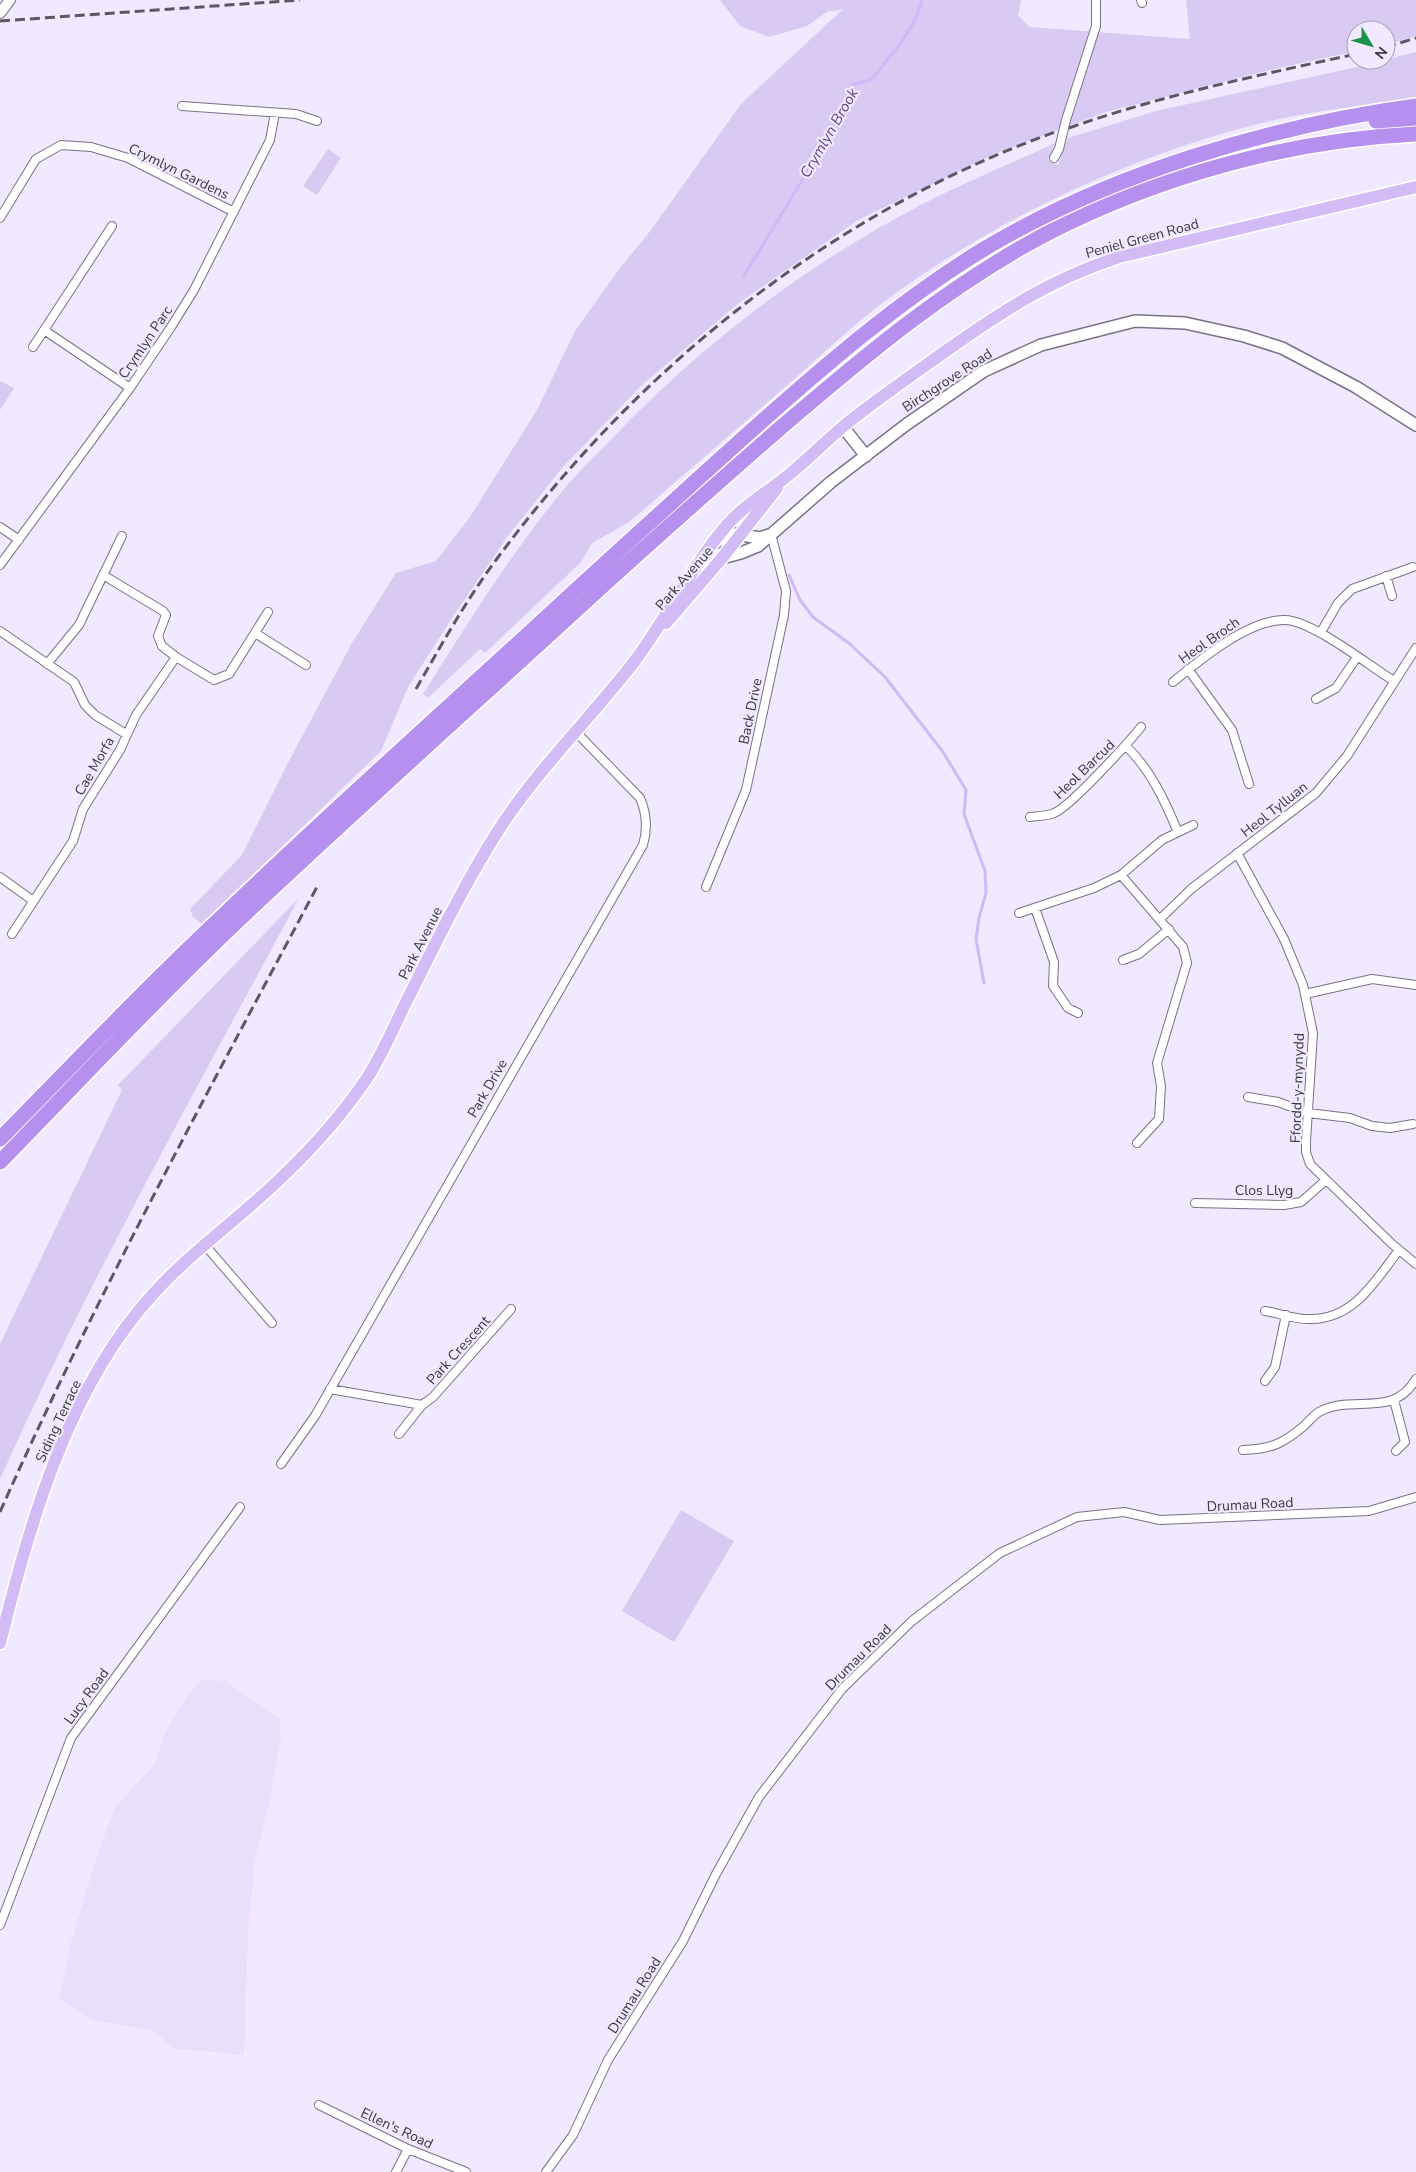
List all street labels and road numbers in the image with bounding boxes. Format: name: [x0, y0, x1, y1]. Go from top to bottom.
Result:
street label: Crymlyn Gardens: [125, 139, 232, 204]
street label: Peniel Green Road: [1083, 214, 1201, 263]
street label: Crymlyn Parc: [114, 302, 177, 382]
street label: Birchgrove Road: [899, 344, 996, 417]
street label: Park Avenue: [651, 542, 718, 614]
street label: Heol Broch: [1175, 612, 1244, 668]
street label: Back Drive: [734, 676, 767, 746]
street label: Cae Morfa: [70, 733, 119, 799]
street label: Heol Barcud: [1050, 735, 1119, 803]
street label: Heol Tylluan: [1237, 777, 1312, 841]
street label: Park Avenue: [394, 904, 447, 983]
street label: Ffordd-y-mynydd: [1286, 1033, 1309, 1143]
street label: Park Drive: [463, 1055, 512, 1121]
street label: Clos Llyg: [1235, 1181, 1293, 1200]
street label: Park Crescent: [422, 1312, 495, 1389]
street label: Siding Terrace: [31, 1377, 86, 1466]
street label: Drumau Road: [1206, 1493, 1294, 1516]
street label: Drumau Road: [821, 1620, 896, 1695]
street label: Lucy Road: [60, 1664, 113, 1728]
street label: Drumau Road: [603, 1953, 665, 2037]
street label: Ellen's Road: [358, 2103, 436, 2153]

